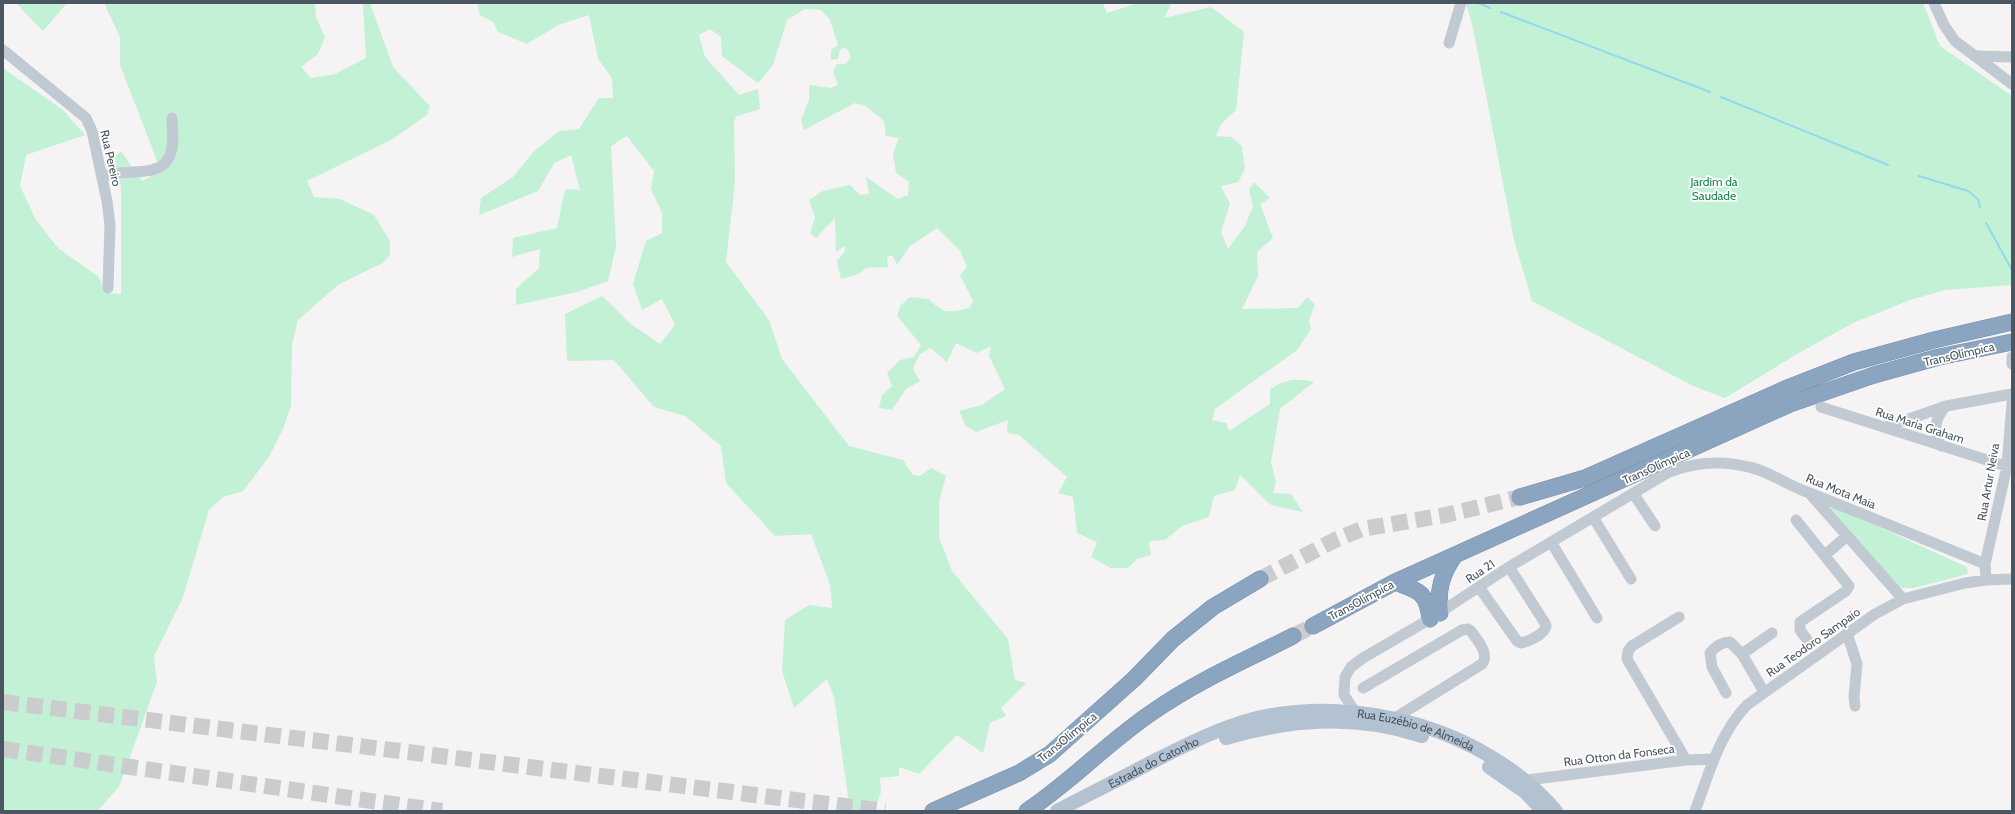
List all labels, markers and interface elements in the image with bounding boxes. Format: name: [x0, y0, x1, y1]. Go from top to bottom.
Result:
street label: Rua Pereiro: [97, 128, 125, 188]
park label: Jardim da Saudade: [1689, 174, 1738, 203]
street label: TransOlímpica: [1922, 339, 1996, 369]
street label: Rua Maria Graham: [1874, 404, 1966, 446]
street label: Rua Artur Neiva: [1974, 442, 2002, 522]
street label: TransOlímpica: [1620, 444, 1692, 487]
street label: Rua Mota Maia: [1804, 470, 1878, 512]
street label: Rua 21: [1463, 556, 1497, 586]
street label: TransOlímpica: [1326, 576, 1396, 623]
street label: Rua Teodoro Sampaio: [1763, 604, 1863, 680]
street label: Rua Euzébio de Almeida: [1356, 705, 1477, 754]
street label: TransOlímpica: [1034, 708, 1100, 765]
street label: Estrada do Catonho: [1105, 733, 1201, 791]
street label: Rua Otton da Fonseca: [1563, 741, 1676, 769]

